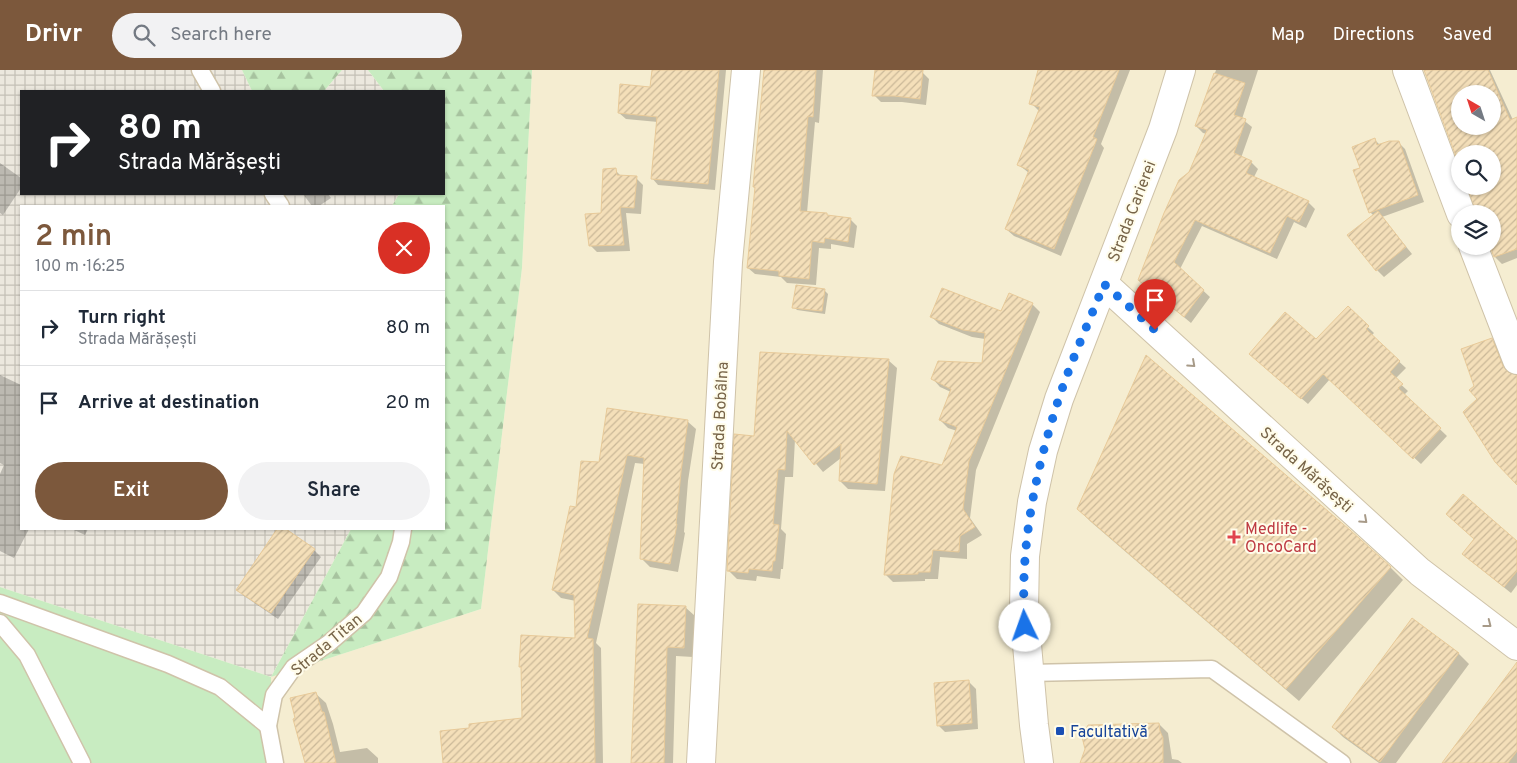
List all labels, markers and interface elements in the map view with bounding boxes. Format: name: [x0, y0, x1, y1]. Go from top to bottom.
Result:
search box: [112, 13, 462, 58]
text: Drivr: [25, 20, 82, 50]
icon: search: [130, 21, 158, 49]
text: Search here: [170, 23, 272, 47]
text: Map: [1271, 24, 1305, 47]
text: Directions: [1333, 24, 1415, 47]
text: Saved: [1443, 24, 1492, 47]
north arrow: [1451, 85, 1501, 135]
map controls: [1451, 85, 1501, 255]
text: 80 m: [118, 107, 202, 151]
icon: right: [35, 110, 100, 175]
button: search: [1451, 145, 1501, 195]
text: Strada Mărășești: [118, 150, 281, 177]
street label: Strada Carierei: [1104, 158, 1161, 265]
button: layers: [1451, 205, 1501, 255]
text: 2 min: [35, 219, 112, 256]
button: close: [378, 222, 430, 274]
text: 100 m · 16:25: [35, 257, 125, 277]
pin: [1134, 279, 1176, 330]
icon: arrive: [1141, 286, 1169, 314]
text: Turn right: [78, 306, 166, 330]
icon: right: [35, 314, 63, 342]
text: 80 m: [386, 316, 430, 340]
text: Strada Mărășești: [78, 330, 197, 350]
one-way arrow: [1186, 358, 1195, 367]
street label: Strada Bobâlna: [708, 361, 734, 471]
icon: arrive: [35, 389, 63, 417]
text: Arrive at destination: [78, 391, 259, 415]
text: 20 m: [386, 391, 430, 415]
street label: Strada Mărășești: [1255, 423, 1356, 518]
button: Exit: [35, 462, 228, 520]
button: Share: [238, 462, 430, 520]
one-way arrow: [1358, 514, 1367, 523]
place label: Medlife - OncoCard: [1245, 520, 1317, 558]
marker: Medlife - OncoCard: [1227, 530, 1241, 544]
position arrow: [998, 599, 1050, 651]
street label: Strada Titan: [288, 610, 367, 681]
one-way arrow: [1483, 619, 1492, 628]
place label: Facultativă: [1070, 723, 1148, 743]
marker: Facultativă: [1054, 725, 1066, 737]

